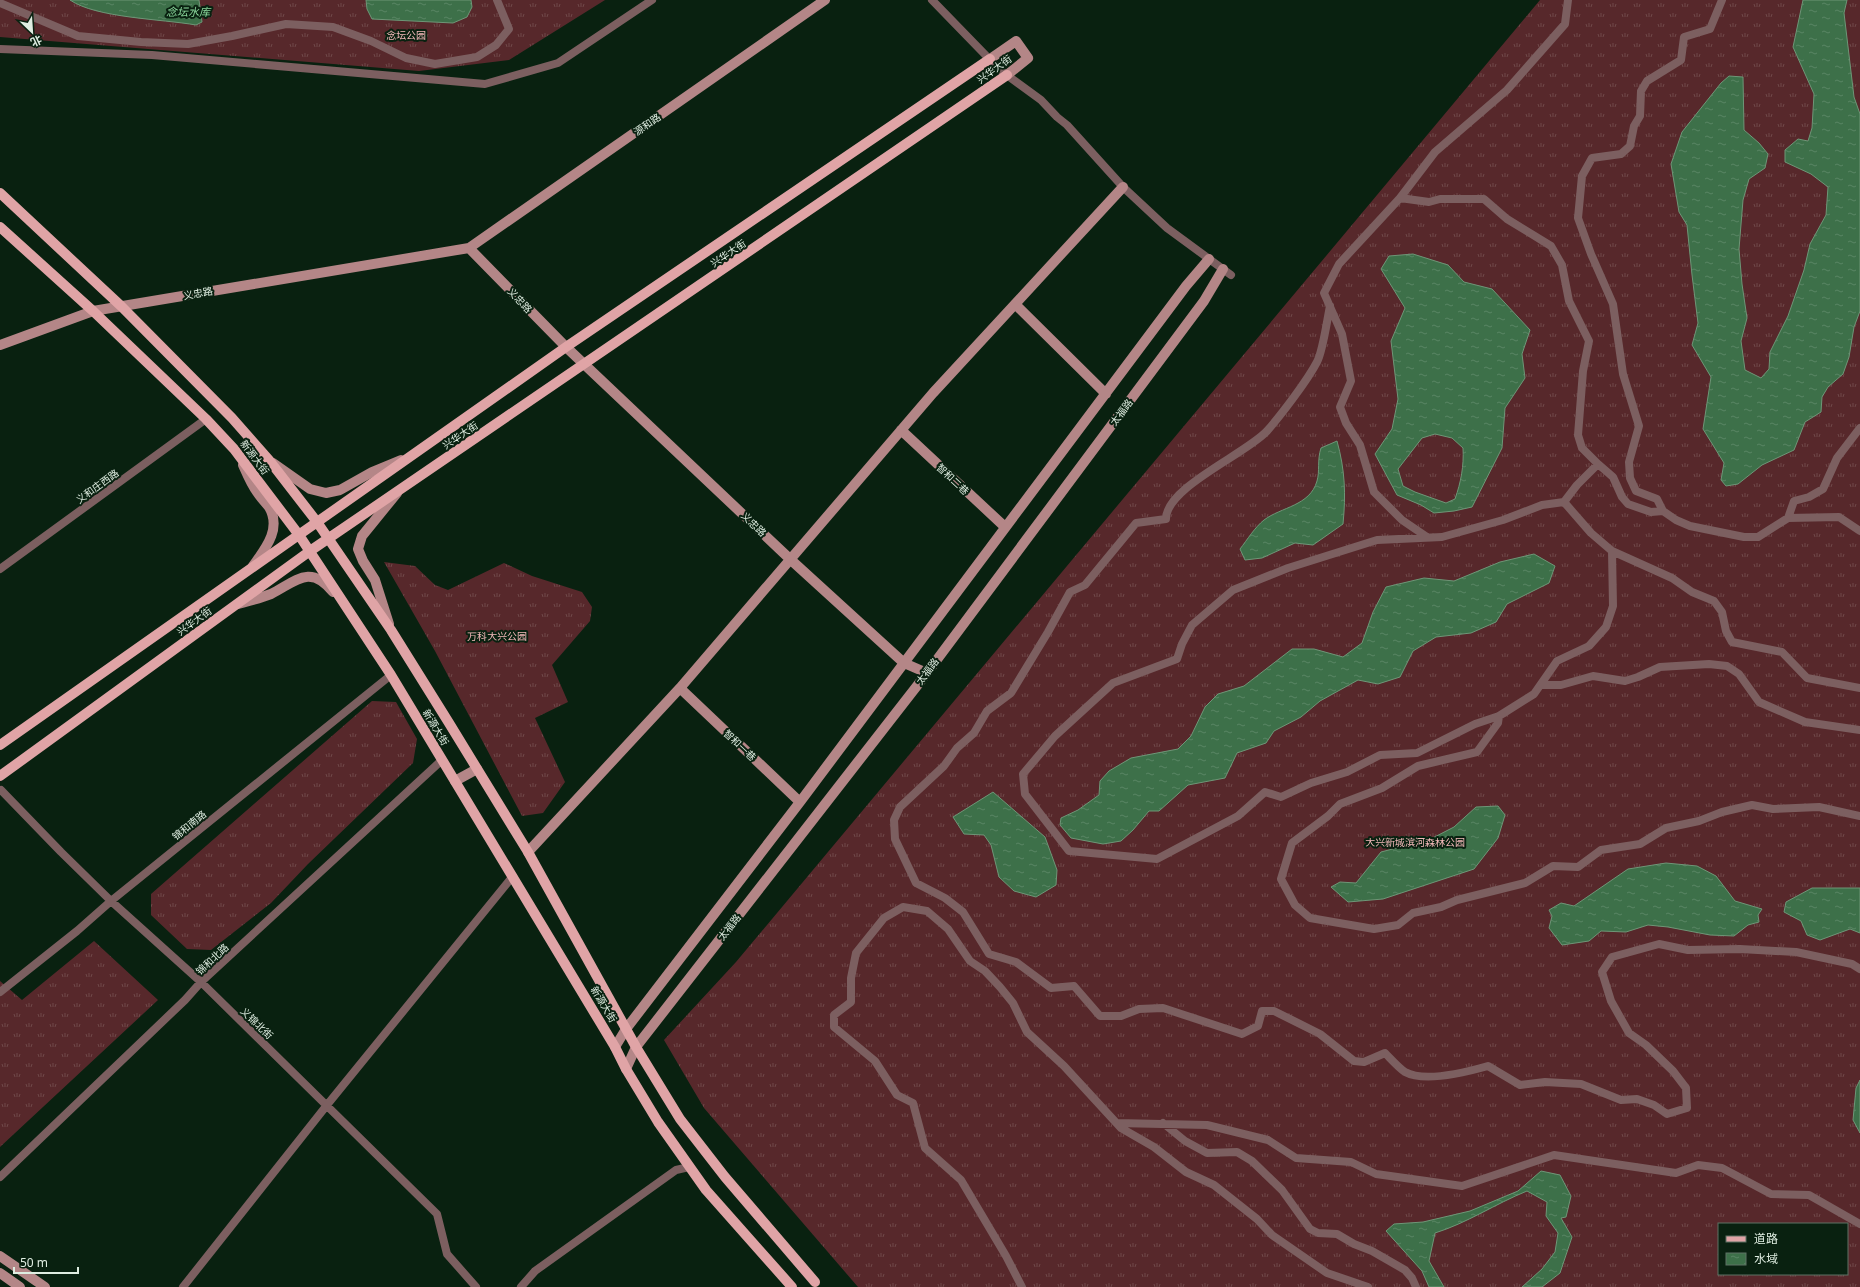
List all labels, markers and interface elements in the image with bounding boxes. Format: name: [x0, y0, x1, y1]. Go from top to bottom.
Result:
water label: 念坛水库: [166, 4, 212, 19]
north arrow: [12, 12, 52, 52]
park label: 念坛公园: [386, 28, 426, 42]
text: 北: [28, 32, 45, 51]
street label: 兴华大街: [974, 52, 1014, 86]
street label: 源和路: [631, 110, 663, 138]
street label: 兴华大街: [708, 236, 748, 270]
street label: 义忠路: [182, 284, 214, 302]
street label: 义忠路: [505, 284, 535, 316]
street label: 太福路: [1106, 396, 1136, 428]
street label: 兴华大街: [440, 418, 480, 452]
street label: 新源大街: [237, 437, 273, 477]
street label: 智和二巷: [934, 460, 972, 498]
street label: 义和庄西路: [73, 466, 121, 506]
street label: 义忠路: [738, 509, 770, 539]
street label: 兴华大街: [174, 604, 214, 638]
park label: 万科大兴公园: [467, 629, 527, 643]
street label: 太福路: [912, 655, 942, 687]
street label: 新源大街: [420, 706, 452, 748]
street label: 智和一巷: [721, 726, 759, 764]
street label: 锦和南路: [169, 807, 209, 843]
park label: 大兴新城滨河森林公园: [1365, 835, 1465, 849]
street label: 太福路: [714, 911, 744, 943]
street label: 锦和北路: [193, 940, 231, 978]
street label: 新源大街: [588, 983, 620, 1025]
street label: 义锦北街: [238, 1004, 276, 1042]
legend: [1718, 1223, 1848, 1275]
text: 道路: [1754, 1230, 1778, 1247]
scale bar: [14, 1249, 78, 1275]
text: 水域: [1754, 1250, 1778, 1267]
text: 50 m: [20, 1254, 48, 1271]

